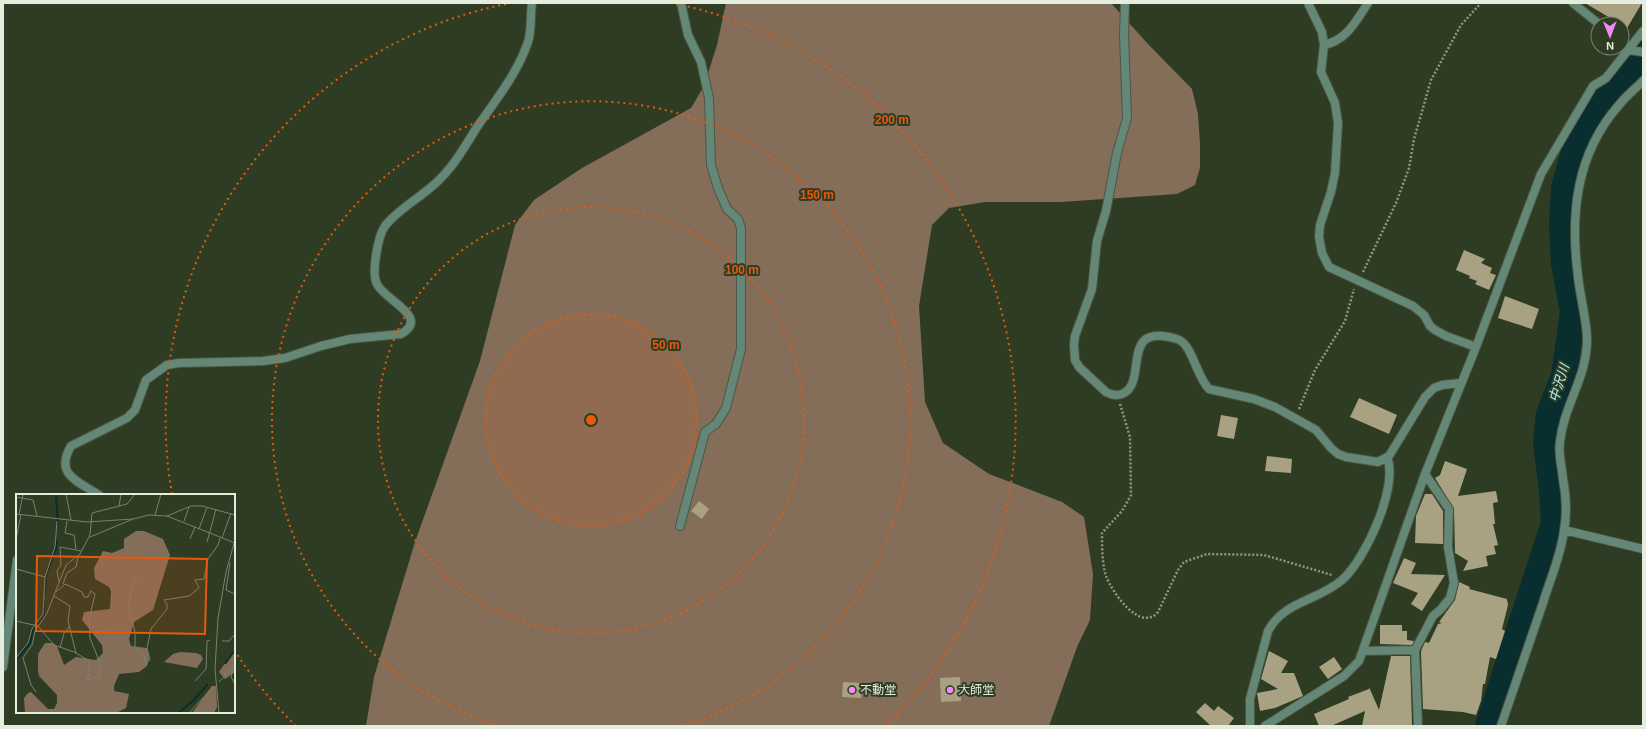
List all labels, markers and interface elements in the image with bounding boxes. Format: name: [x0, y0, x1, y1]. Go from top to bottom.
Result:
north arrow: [1590, 16, 1630, 56]
text: N: [1606, 40, 1614, 52]
text: 200 m: [875, 113, 909, 127]
text: 150 m: [800, 188, 834, 202]
text: 100 m: [725, 263, 759, 277]
text: 50 m: [652, 338, 680, 352]
water label: 中沢川: [1546, 360, 1572, 404]
centre of rings: [584, 413, 598, 427]
inset map: [16, 494, 235, 713]
place label: 不動堂: [860, 683, 896, 697]
place label: 大師堂: [958, 683, 994, 697]
marker: 不動堂: [847, 685, 857, 695]
marker: 大師堂: [945, 685, 955, 695]

